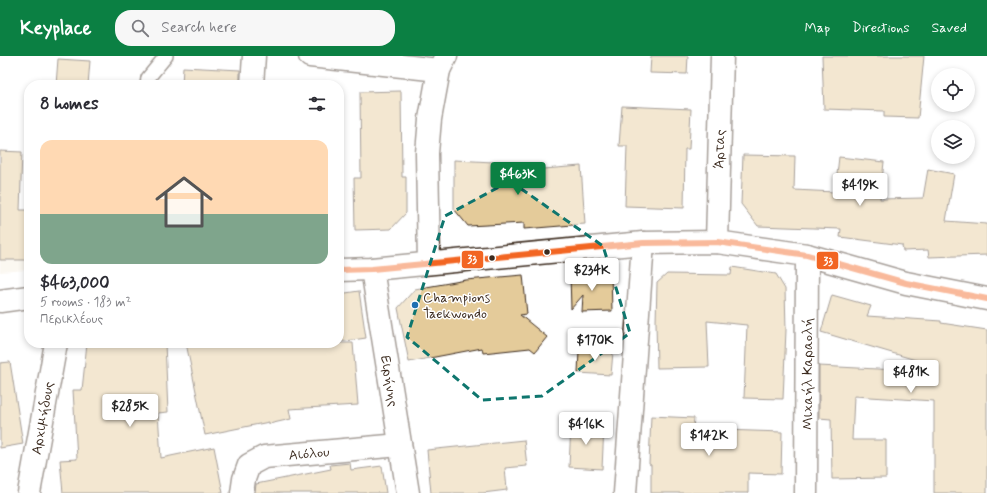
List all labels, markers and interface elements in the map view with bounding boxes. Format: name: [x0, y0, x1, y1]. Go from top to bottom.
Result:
search box: [115, 10, 395, 46]
text: Keyplace: [20, 16, 91, 41]
icon: search: [129, 17, 151, 39]
text: Search here: [161, 18, 237, 38]
text: Map: [804, 19, 830, 37]
text: Directions: [852, 19, 910, 37]
text: Saved: [932, 19, 967, 37]
map controls: [931, 68, 975, 164]
button: locate: [931, 68, 975, 112]
text: 8 homes: [40, 93, 99, 115]
icon: filters: [306, 93, 328, 115]
button: layers: [931, 120, 975, 164]
street label: Άρτας: [710, 129, 730, 169]
pin: $463K: [490, 162, 546, 196]
icon: home: [148, 166, 220, 238]
text: $463K: [500, 166, 536, 183]
pin: $419K: [832, 173, 888, 207]
text: $419K: [842, 177, 878, 194]
unlabelled marker: [542, 247, 552, 257]
line badge: 33: [461, 250, 484, 269]
line badge: 33: [816, 251, 839, 270]
text: 33: [467, 253, 477, 267]
unlabelled marker: [487, 253, 497, 263]
text: 33: [823, 255, 833, 269]
pin: $234K: [564, 258, 620, 292]
text: $234K: [574, 262, 610, 279]
text: $463,000: [40, 272, 109, 294]
place label: Champions Taekwondo: [423, 289, 491, 323]
text: 5 rooms · 183 m²: [40, 294, 131, 311]
marker: Champions Taekwondo: [410, 300, 420, 310]
text: Περικλέους: [40, 311, 103, 328]
street label: Μιχαήλ Καραολή: [799, 318, 817, 430]
pin: $170K: [567, 328, 623, 362]
text: $170K: [577, 332, 614, 349]
street label: Ειρήνης: [376, 354, 402, 408]
pin: $481K: [883, 360, 939, 394]
text: $481K: [893, 364, 929, 381]
street label: Αρχιμήδους: [28, 380, 58, 456]
pin: $285K: [102, 394, 158, 428]
text: $285K: [111, 398, 149, 415]
pin: $416K: [558, 412, 614, 446]
text: $416K: [568, 416, 604, 433]
pin: $142K: [681, 423, 737, 457]
text: $142K: [690, 427, 728, 444]
street label: Αιόλου: [288, 443, 330, 465]

